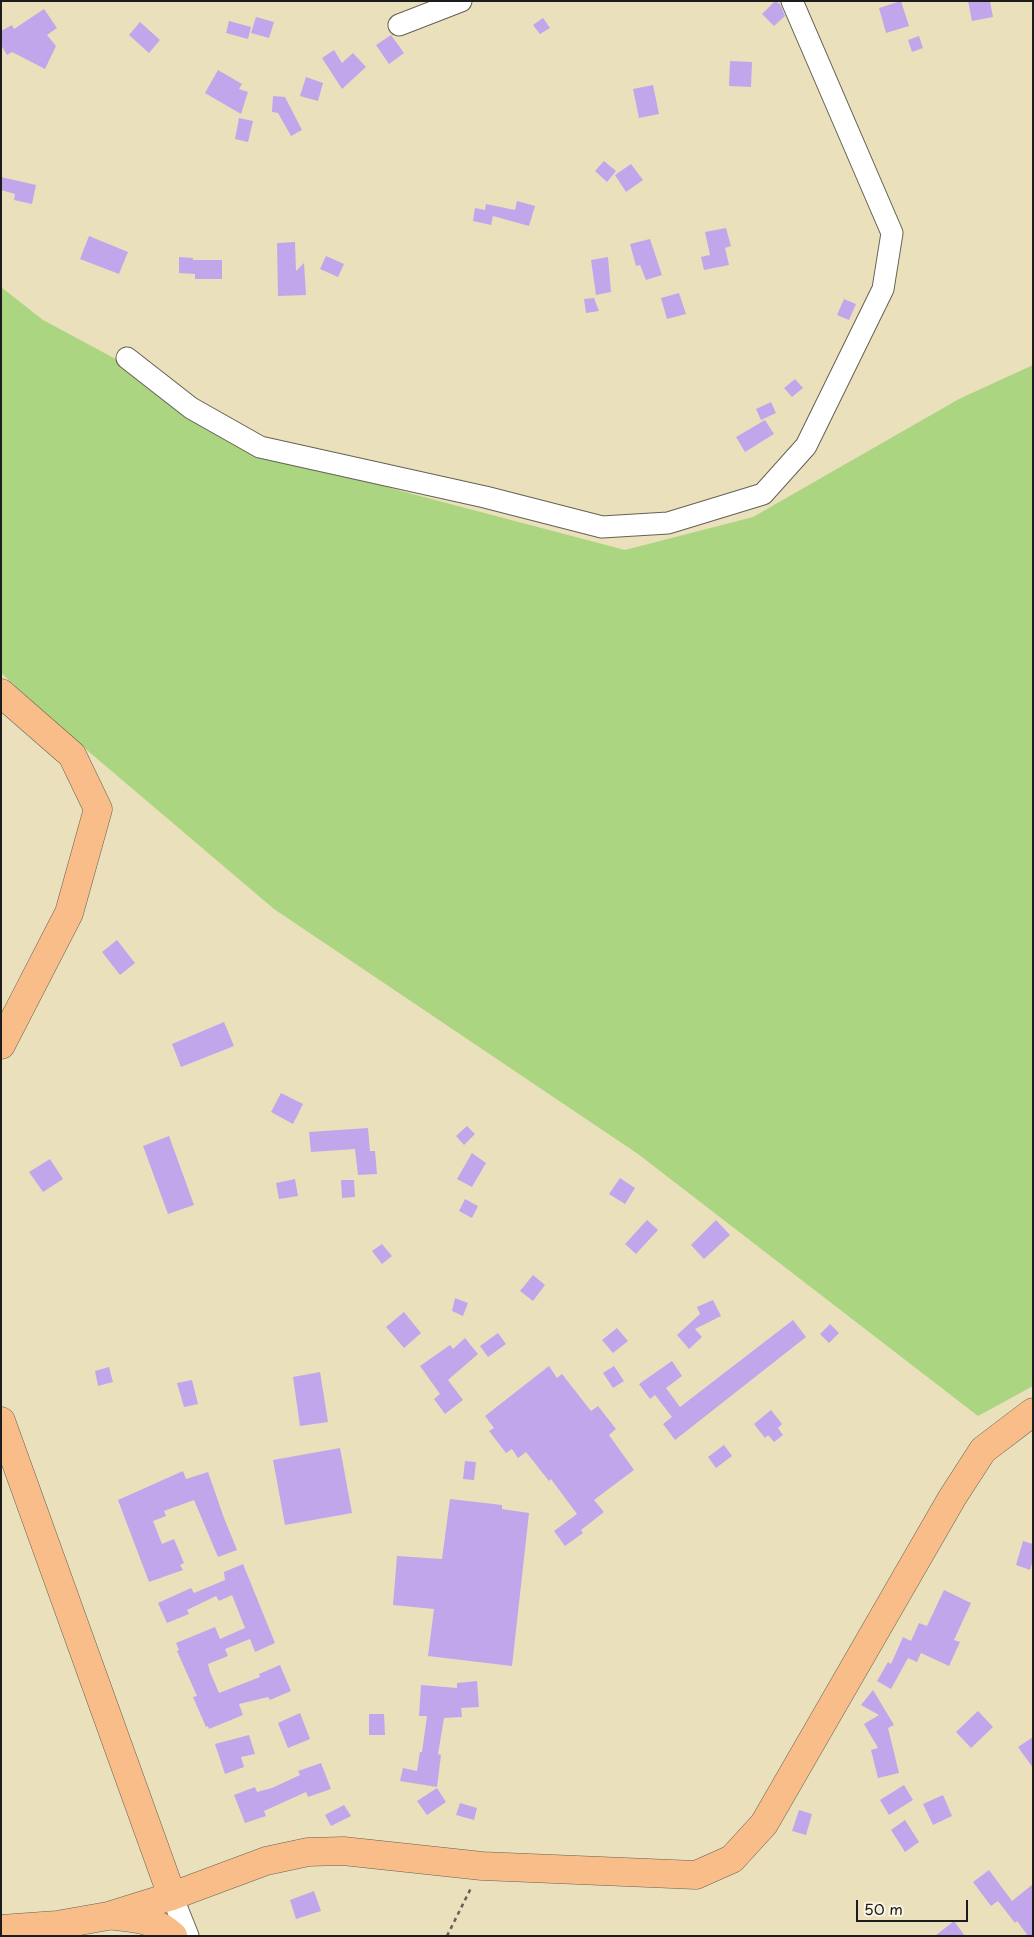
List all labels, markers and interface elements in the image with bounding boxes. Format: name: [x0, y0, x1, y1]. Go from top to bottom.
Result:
scale bar: [859, 1890, 972, 1922]
text: 50 m: [864, 1897, 903, 1920]

